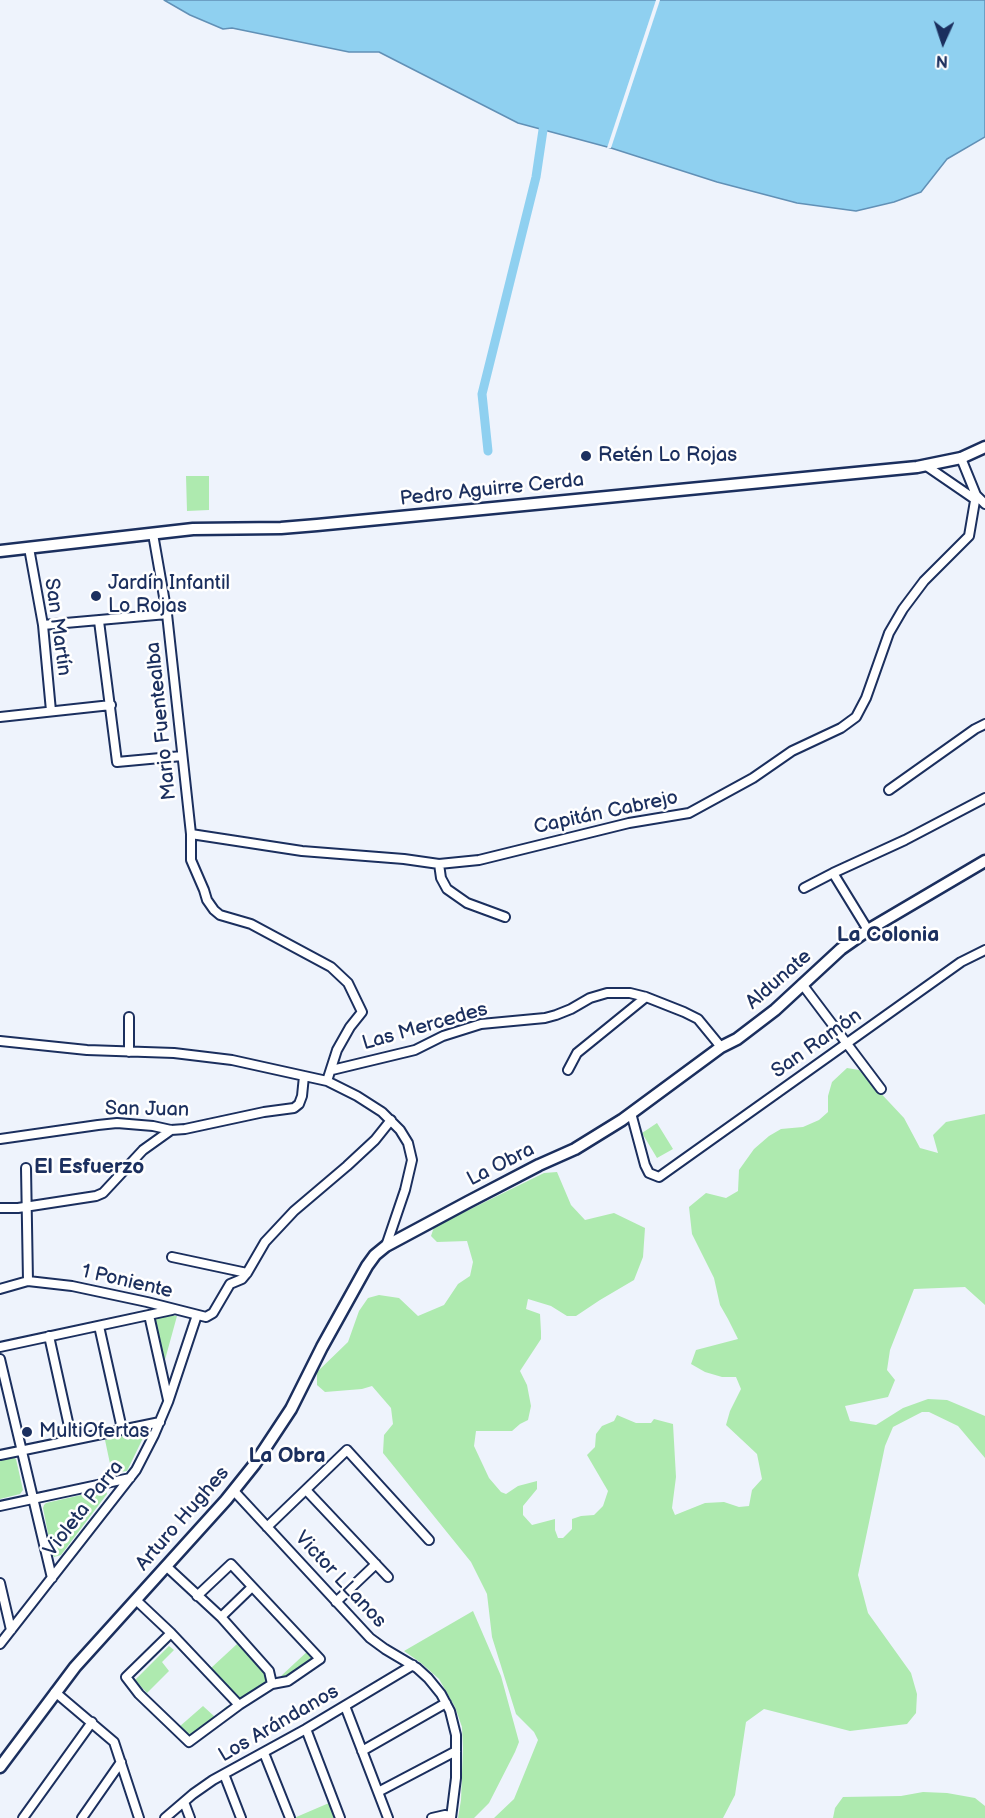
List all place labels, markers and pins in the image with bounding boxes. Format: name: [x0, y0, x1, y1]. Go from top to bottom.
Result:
place label: Retén Lo Rojas: [598, 444, 737, 468]
marker: Retén Lo Rojas: [579, 449, 593, 463]
place label: Jardín Infantil Lo Rojas: [108, 572, 230, 619]
marker: Jardín Infantil Lo Rojas: [89, 589, 103, 603]
place label: MultiOfertas: [39, 1420, 149, 1444]
marker: MultiOfertas: [20, 1425, 34, 1439]

